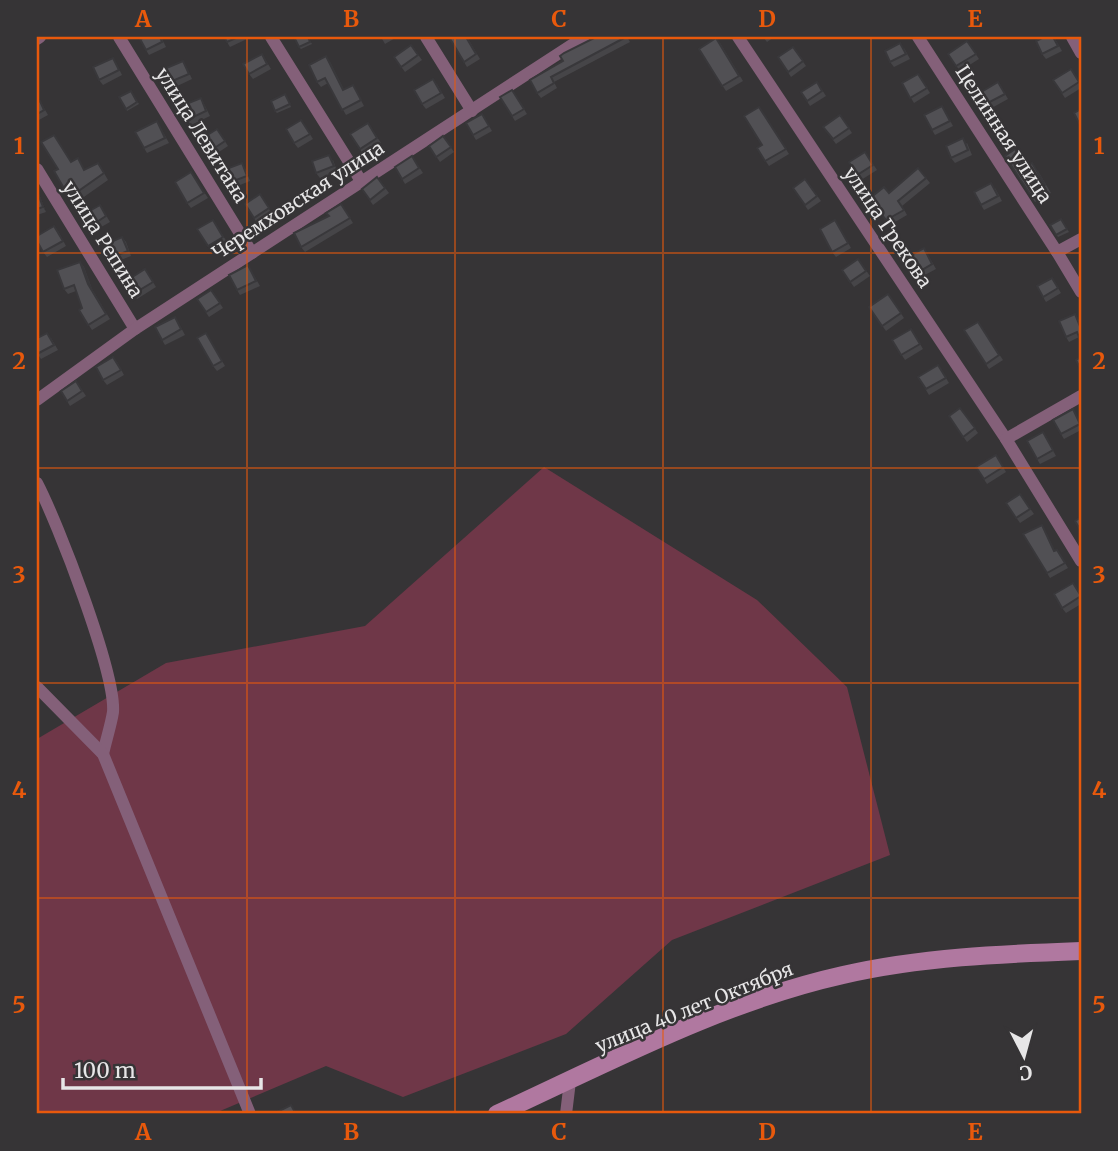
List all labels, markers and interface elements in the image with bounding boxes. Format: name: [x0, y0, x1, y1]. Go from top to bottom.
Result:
text: A: [134, 4, 152, 33]
text: B: [343, 4, 359, 33]
text: C: [551, 4, 567, 33]
text: D: [758, 4, 776, 33]
text: E: [967, 4, 983, 33]
street label: Целинная улица: [950, 61, 1058, 207]
street label: улица Левитана: [151, 63, 253, 207]
text: 1: [14, 131, 25, 160]
text: 1: [1094, 131, 1105, 160]
street label: Черемховская улица: [208, 136, 388, 264]
street label: улица Грекова: [839, 162, 937, 292]
street label: улица Репина: [57, 176, 149, 302]
text: 2: [12, 346, 26, 375]
text: 2: [1092, 346, 1106, 375]
text: 3: [12, 560, 26, 589]
text: 3: [1092, 560, 1106, 589]
text: 4: [12, 775, 27, 804]
text: 4: [1092, 775, 1107, 804]
street label: улица 40 лет Октября: [592, 956, 796, 1058]
text: 5: [12, 990, 26, 1019]
text: 5: [1092, 990, 1106, 1019]
north arrow: [988, 1021, 1058, 1092]
scale bar: [63, 1046, 261, 1090]
text: 100 m: [74, 1057, 136, 1084]
text: С: [1018, 1060, 1033, 1086]
text: A: [134, 1117, 152, 1146]
text: B: [343, 1117, 359, 1146]
text: C: [551, 1117, 567, 1146]
text: D: [758, 1117, 776, 1146]
text: E: [967, 1117, 983, 1146]

